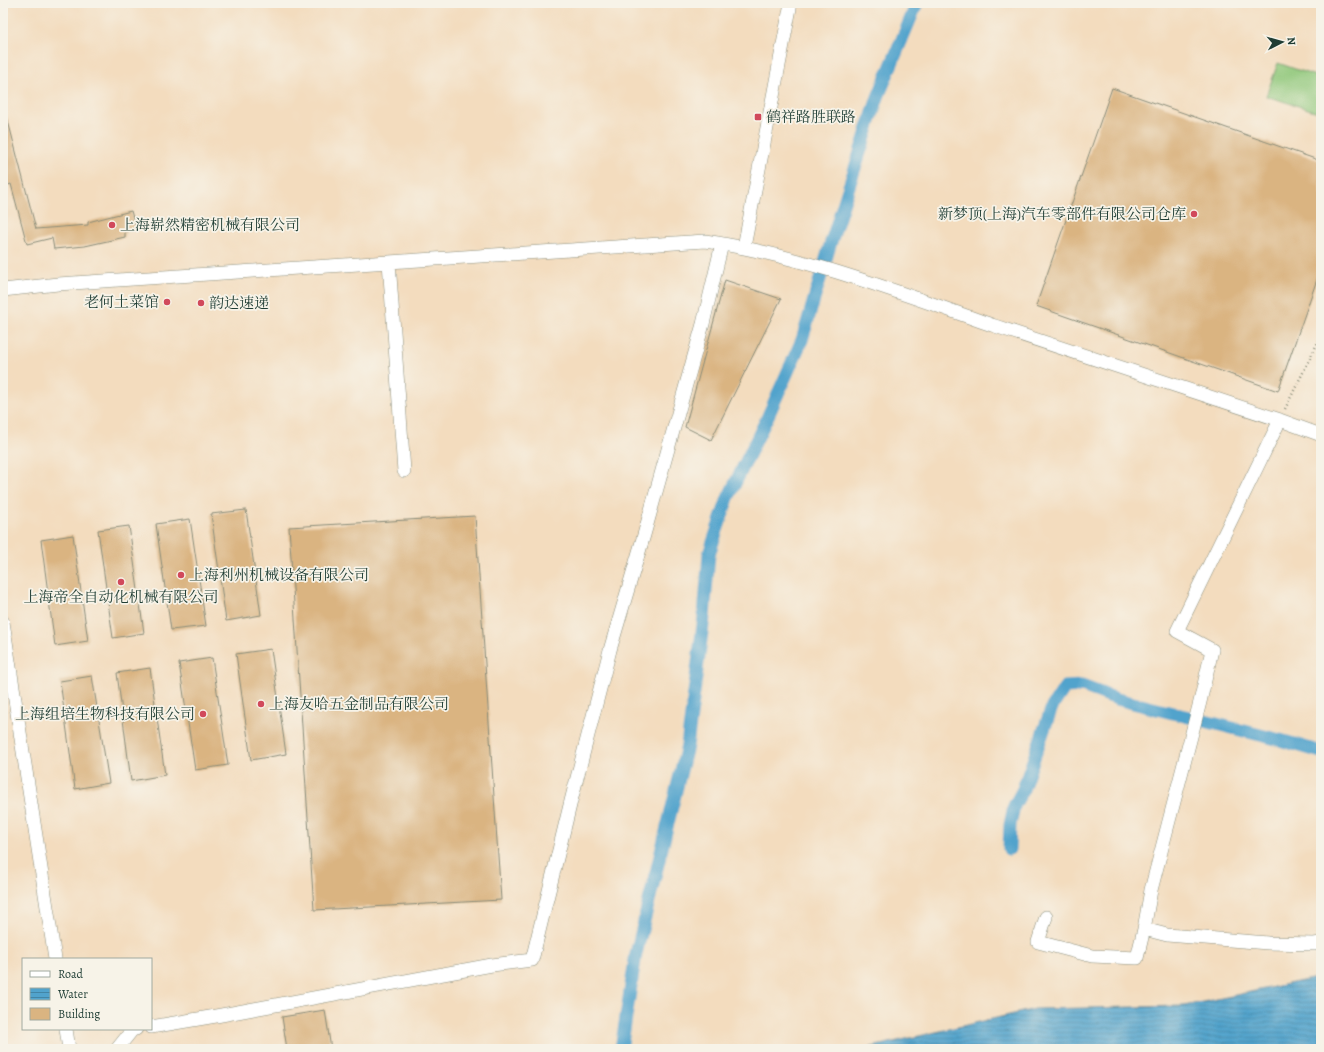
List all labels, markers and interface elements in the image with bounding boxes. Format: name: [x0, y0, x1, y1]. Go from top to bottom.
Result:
north arrow: [1262, 22, 1302, 62]
text: N: [1284, 36, 1299, 46]
place label: 鹤祥路胜联路: [766, 107, 856, 127]
marker: 鹤祥路胜联路: [753, 112, 763, 122]
place label: 新梦顶(上海)汽车零部件有限公司仓库: [938, 204, 1186, 224]
marker: 新梦顶(上海)汽车零部件有限公司仓库: [1189, 209, 1199, 219]
place label: 上海崭然精密机械有限公司: [120, 215, 300, 235]
marker: 上海崭然精密机械有限公司: [107, 220, 117, 230]
place label: 老何土菜馆: [84, 292, 159, 312]
place label: 韵达速递: [209, 293, 269, 313]
marker: 老何土菜馆: [162, 297, 172, 307]
marker: 韵达速递: [196, 298, 206, 308]
place label: 上海利州机械设备有限公司: [189, 565, 369, 585]
marker: 上海利州机械设备有限公司: [176, 570, 186, 580]
marker: 上海帝全自动化机械有限公司: [116, 577, 126, 587]
place label: 上海帝全自动化机械有限公司: [23, 587, 219, 607]
place label: 上海友哈五金制品有限公司: [269, 694, 449, 714]
marker: 上海友哈五金制品有限公司: [256, 699, 266, 709]
place label: 上海组培生物科技有限公司: [15, 704, 195, 724]
marker: 上海组培生物科技有限公司: [198, 709, 208, 719]
legend: [22, 958, 152, 1030]
text: Road: [58, 966, 84, 982]
text: Water: [57, 986, 88, 1002]
text: Building: [58, 1006, 100, 1022]

